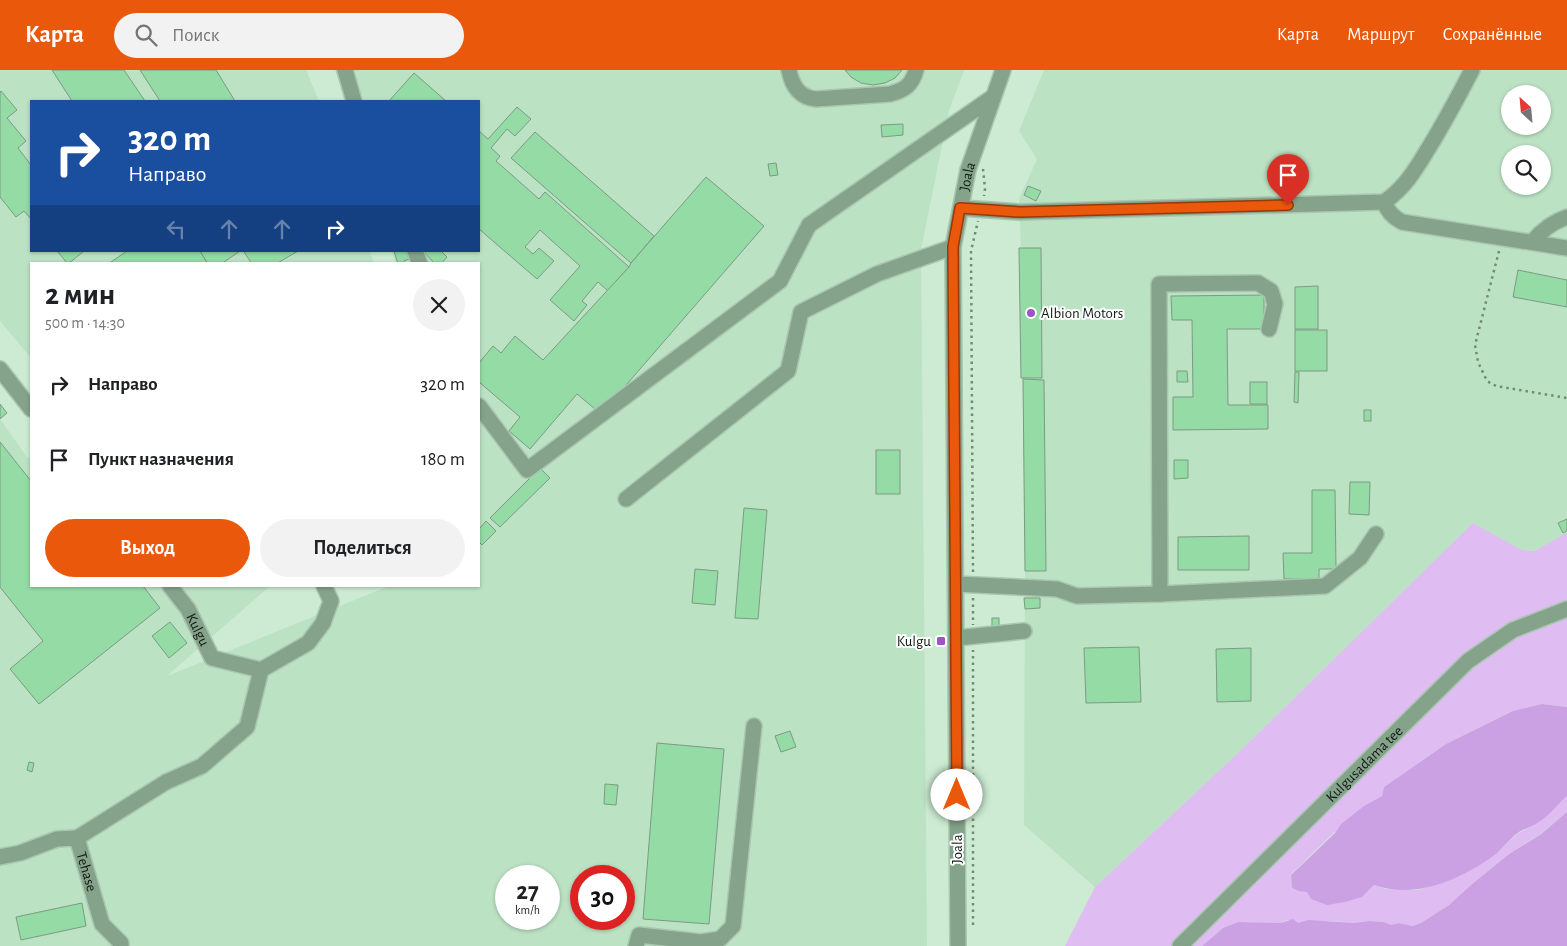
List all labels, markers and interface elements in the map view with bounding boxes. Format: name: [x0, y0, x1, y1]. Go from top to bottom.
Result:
search box: [114, 13, 464, 58]
icon: search: [132, 21, 160, 49]
text: Карта: [25, 23, 84, 47]
text: Поиск: [172, 26, 219, 45]
text: Карта: [1277, 26, 1319, 44]
text: Маршрут: [1347, 26, 1415, 44]
text: Сохранённые: [1443, 26, 1542, 44]
north arrow: [1501, 85, 1551, 135]
map controls: [1501, 85, 1551, 195]
icon: right: [45, 120, 110, 185]
text: 320 m: [128, 122, 211, 157]
button: search: [1501, 145, 1551, 195]
pin: [1267, 154, 1309, 205]
street label: Joala: [957, 160, 978, 192]
icon: arrive: [1274, 161, 1302, 189]
text: Направо: [128, 163, 206, 185]
icon: left: [162, 215, 190, 243]
icon: ahead: [215, 215, 243, 243]
icon: ahead: [268, 215, 296, 243]
icon: right: [321, 215, 349, 243]
button: close: [413, 279, 465, 331]
text: 2 мин: [45, 280, 115, 310]
place label: Albion Motors: [1041, 306, 1123, 321]
marker: Albion Motors: [1025, 307, 1037, 319]
text: 500 m · 14:30: [45, 315, 125, 331]
icon: right: [45, 371, 73, 399]
text: Направо: [88, 375, 158, 394]
text: 320 m: [420, 375, 465, 394]
icon: arrive: [45, 446, 73, 474]
text: Пункт назначения: [88, 450, 234, 469]
text: 180 m: [421, 450, 465, 469]
button: Выход: [45, 519, 250, 577]
button: Поделиться: [260, 519, 465, 577]
street label: Kulgu: [183, 611, 212, 649]
place label: Kulgu: [897, 634, 931, 649]
marker: Kulgu: [935, 635, 947, 647]
street label: Kulgusadama tee: [1323, 723, 1406, 805]
position arrow: [930, 768, 982, 820]
street label: Joala: [950, 834, 965, 864]
street label: Tehase: [73, 850, 99, 893]
speed limit sign: 30: [570, 865, 635, 930]
text: 27: [516, 879, 539, 904]
text: km/h: [515, 904, 540, 916]

